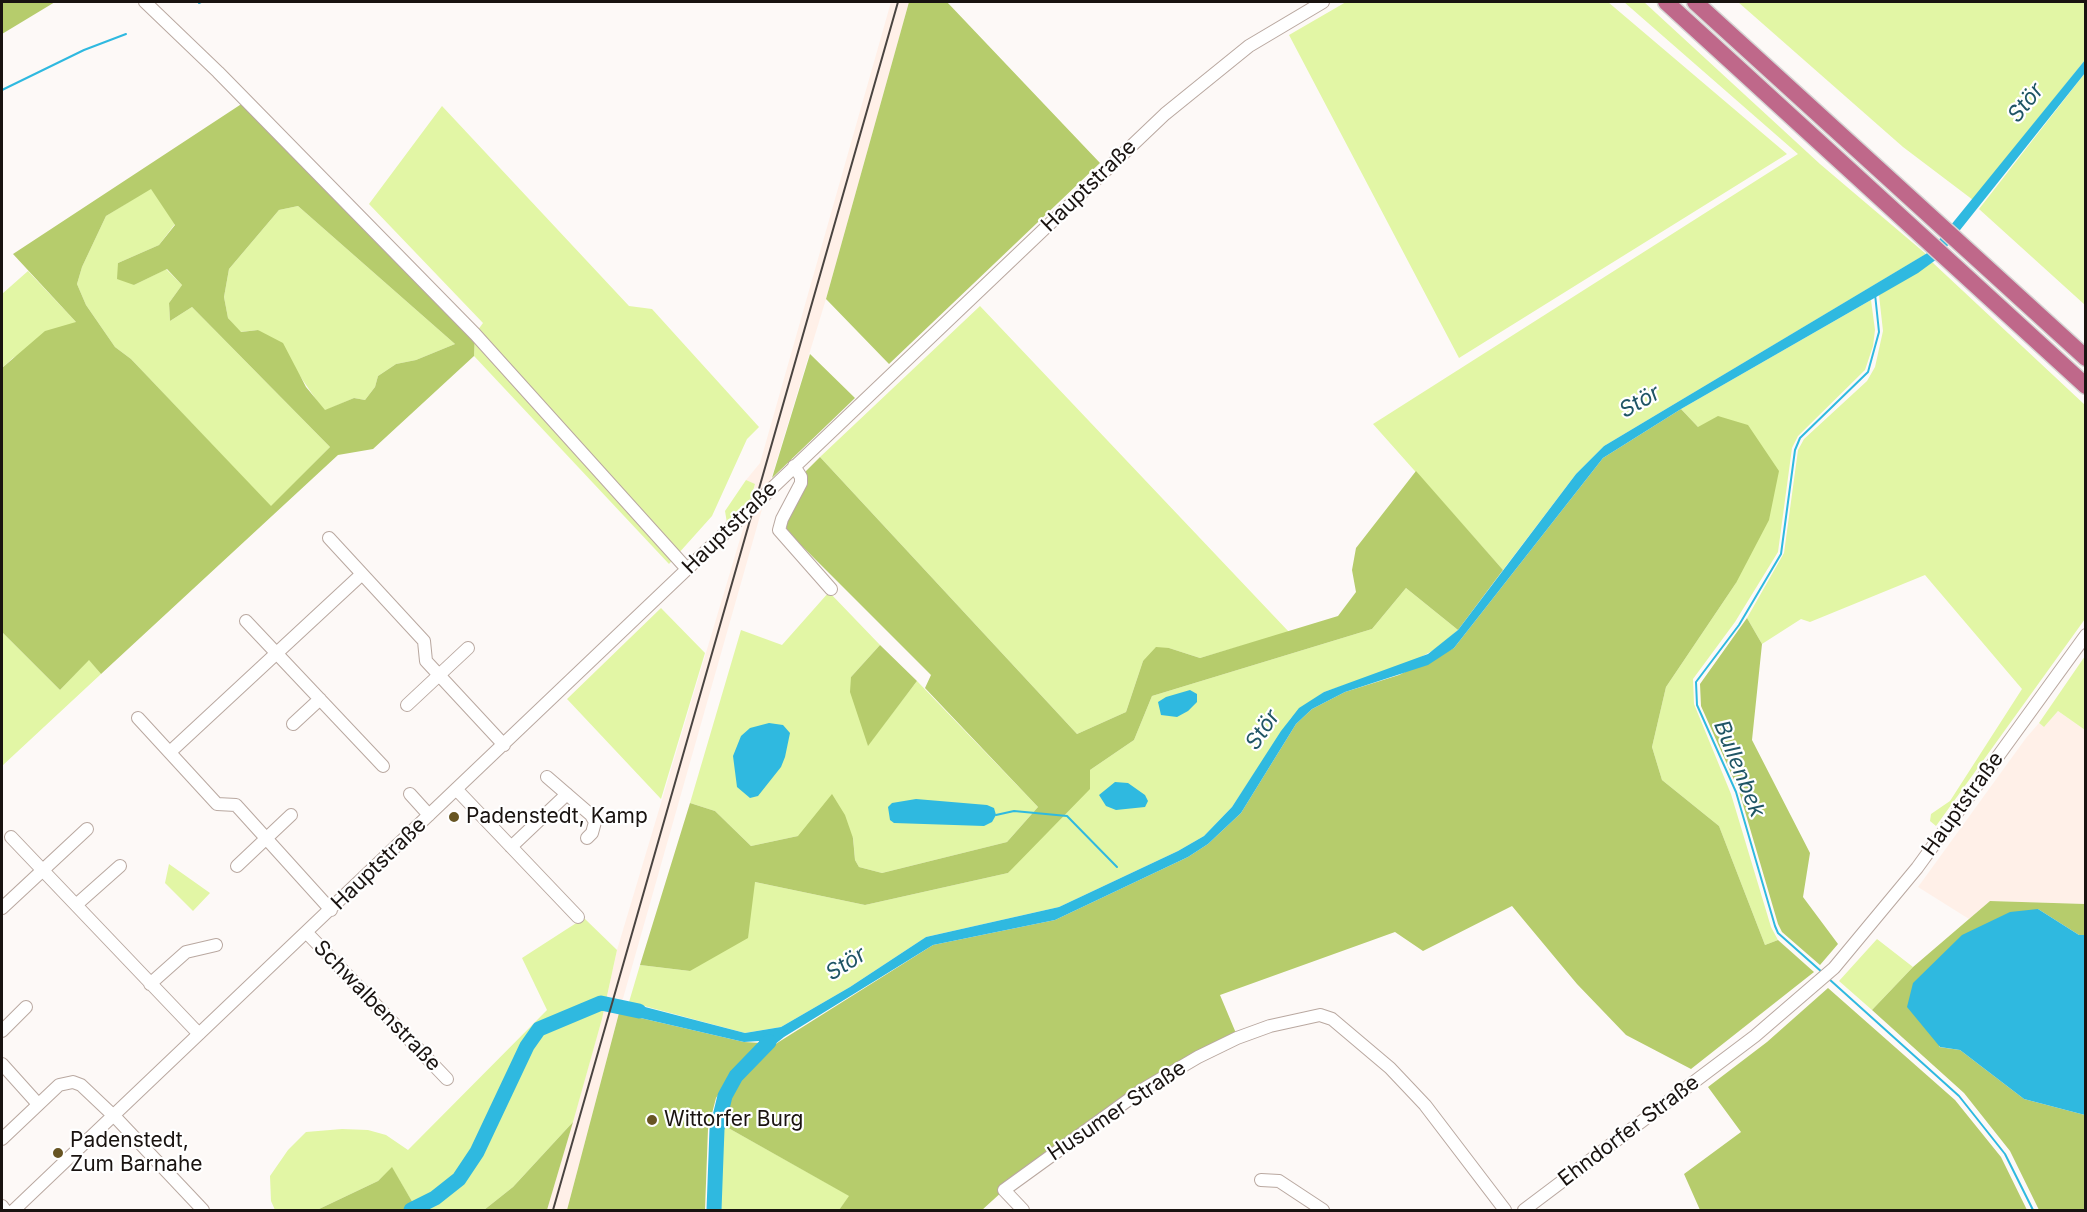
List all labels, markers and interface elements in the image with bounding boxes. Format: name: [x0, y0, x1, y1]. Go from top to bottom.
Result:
water label: Stör: [2002, 78, 2050, 128]
street label: Hauptstraße: [1036, 135, 1142, 237]
water label: Stör: [1615, 380, 1665, 424]
street label: Hauptstraße: [677, 477, 783, 579]
water label: Stör: [1240, 705, 1286, 755]
water label: Bullenbek: [1708, 717, 1770, 821]
street label: Hauptstraße: [1917, 747, 2009, 861]
place label: Padenstedt, Kamp: [466, 804, 648, 830]
marker: Padenstedt, Kamp: [447, 810, 461, 824]
street label: Hauptstraße: [326, 813, 432, 915]
street label: Schwalbenstraße: [308, 935, 446, 1077]
water label: Stör: [821, 942, 871, 986]
street label: Husumer Straße: [1043, 1055, 1191, 1167]
street label: Ehndorfer Straße: [1554, 1070, 1704, 1192]
place label: Wittorfer Burg: [664, 1107, 803, 1133]
marker: Wittorfer Burg: [645, 1113, 659, 1127]
place label: Padenstedt, Zum Barnahe: [70, 1128, 203, 1178]
marker: Padenstedt, Zum Barnahe: [51, 1146, 65, 1160]

